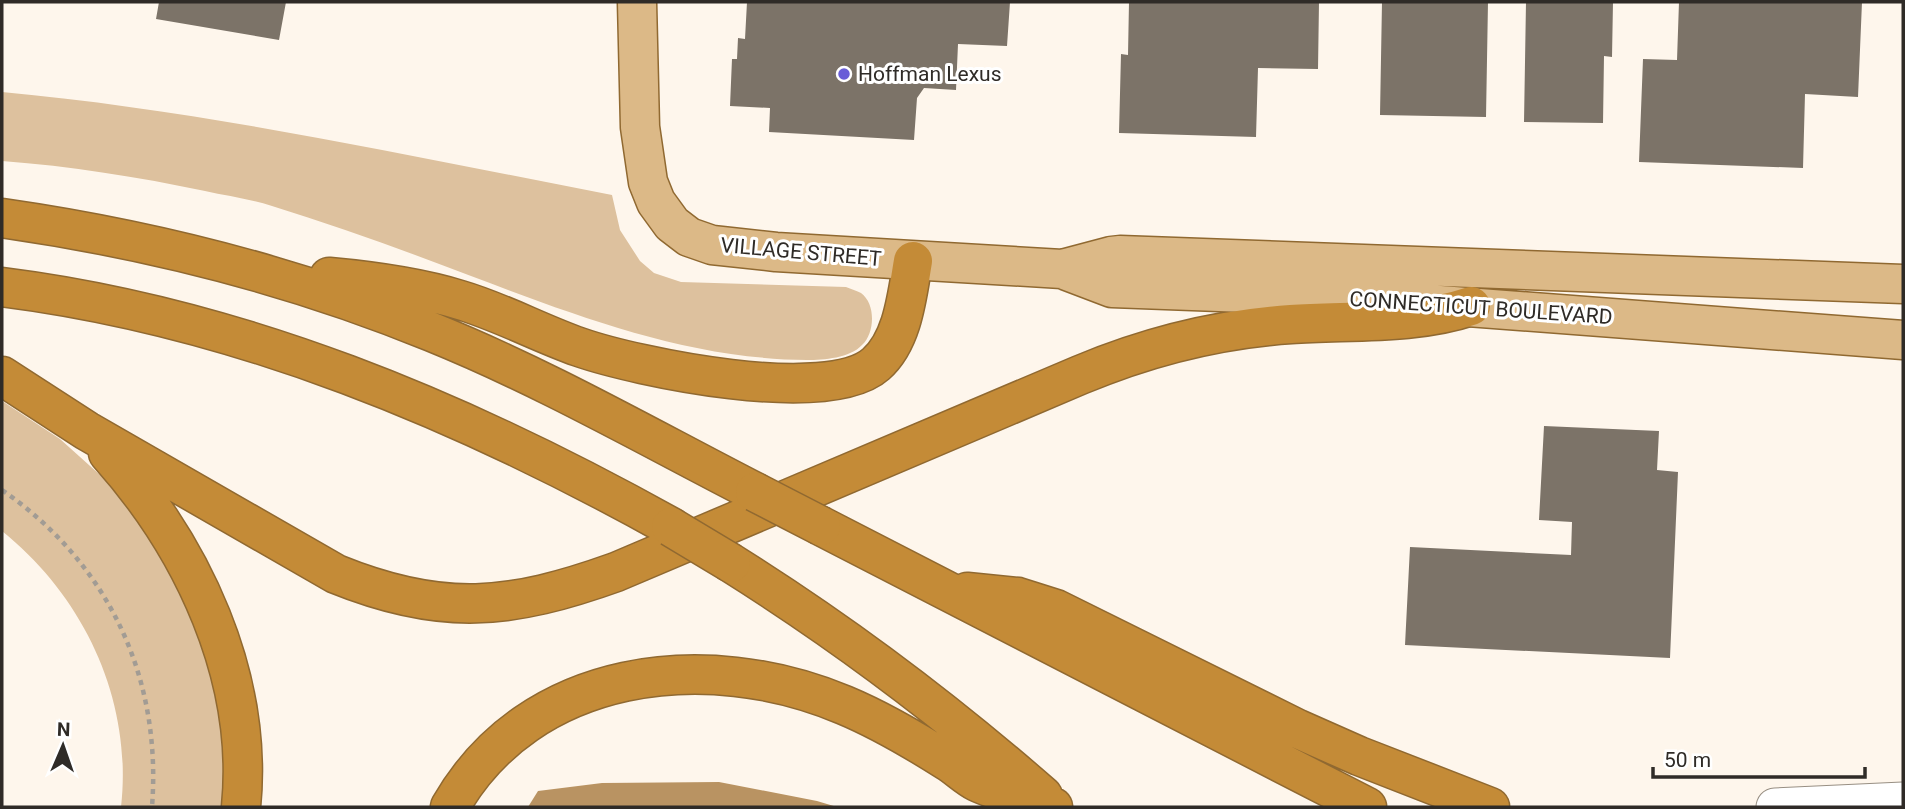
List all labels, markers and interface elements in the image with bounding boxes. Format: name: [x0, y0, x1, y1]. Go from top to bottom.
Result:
place label: Hoffman Lexus: [858, 62, 1001, 86]
marker: Hoffman Lexus: [836, 66, 852, 82]
street label: VILLAGE STREET: [720, 233, 883, 271]
street label: CONNECTICUT BOULEVARD: [1349, 287, 1613, 329]
north arrow: [28, 711, 98, 781]
text: N: [56, 718, 71, 741]
scale bar: [1653, 736, 1865, 780]
text: 50 m: [1664, 748, 1711, 772]

